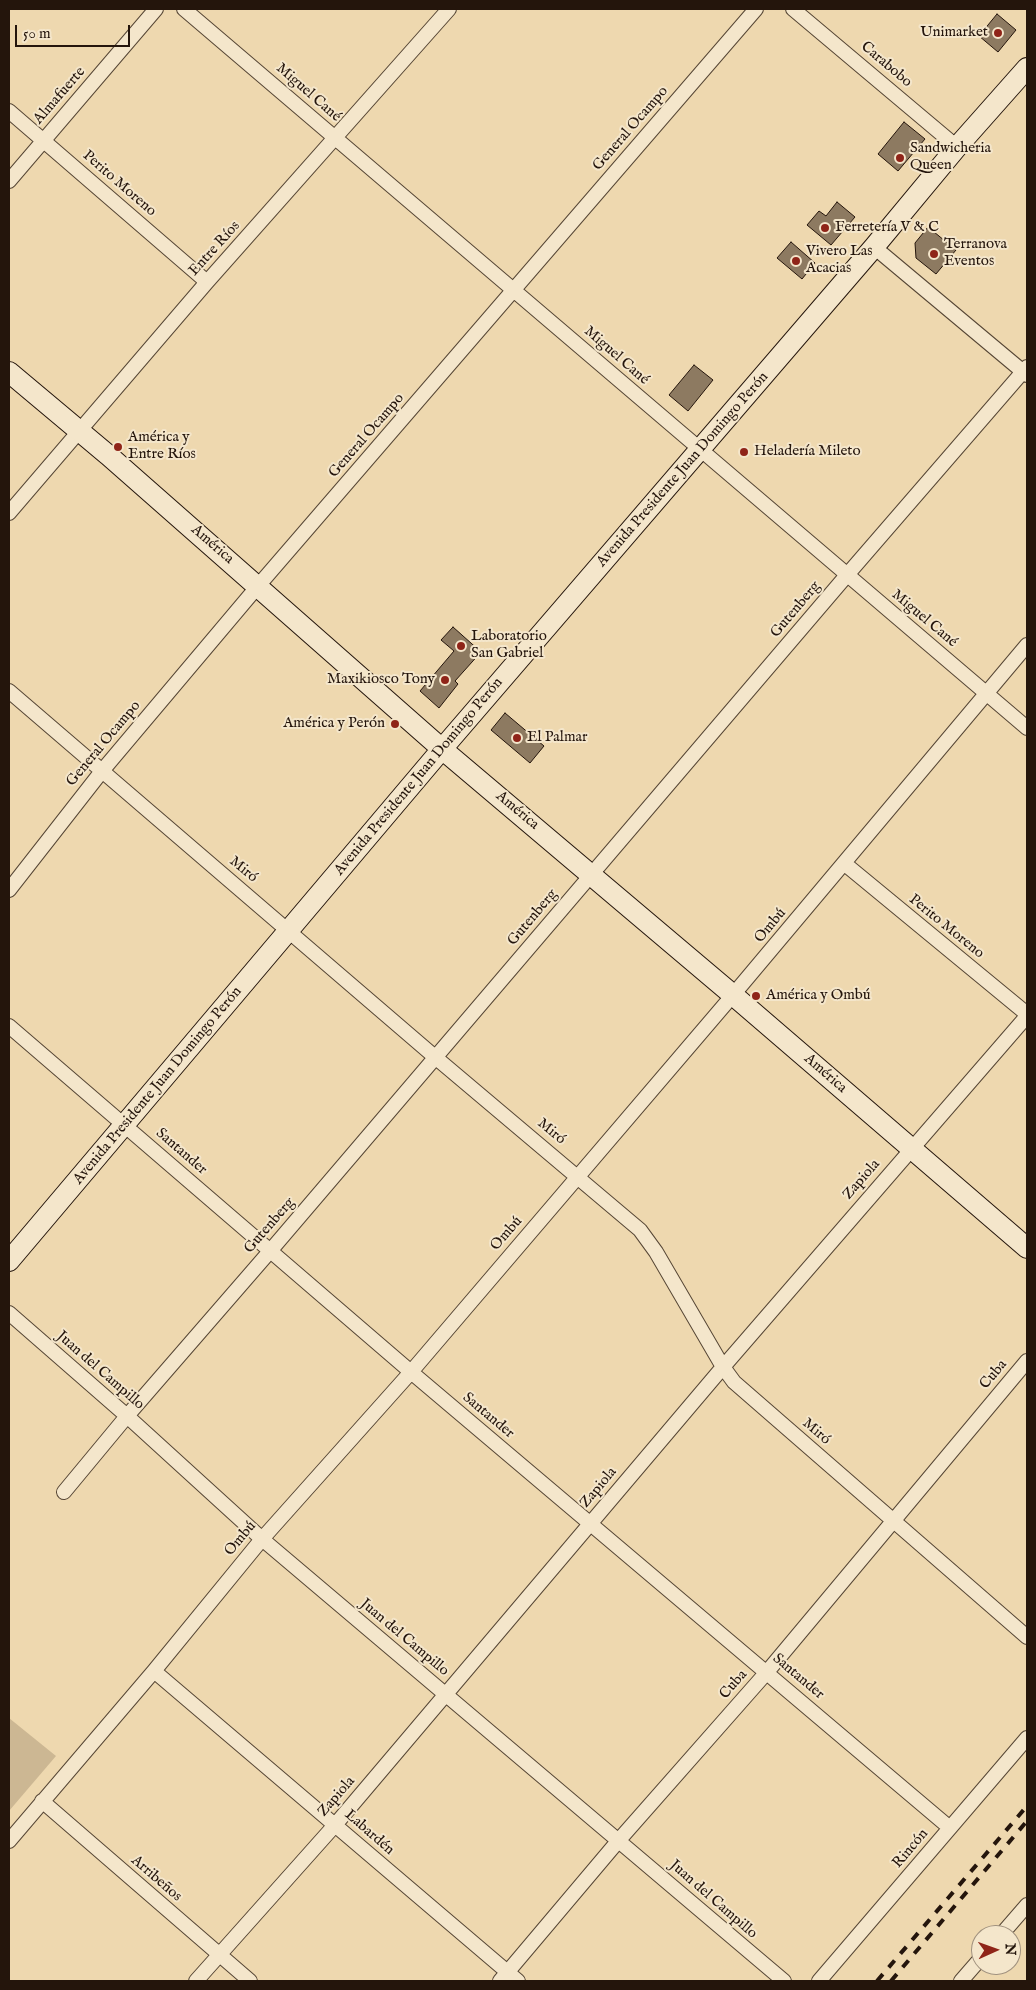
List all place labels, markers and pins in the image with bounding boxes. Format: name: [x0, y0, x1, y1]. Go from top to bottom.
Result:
place label: Unimarket: [920, 24, 988, 42]
marker: Unimarket: [992, 27, 1004, 39]
place label: Sandwicheria Queen: [910, 140, 991, 175]
marker: Sandwicheria Queen: [894, 152, 906, 164]
place label: Ferretería V & C: [835, 219, 939, 237]
marker: Ferretería V & C: [819, 222, 831, 234]
place label: Terranova Eventos: [944, 236, 1007, 271]
place label: Vivero Las Acacias: [806, 243, 872, 278]
marker: Terranova Eventos: [928, 248, 940, 260]
marker: Vivero Las Acacias: [790, 255, 802, 267]
place label: América y Entre Ríos: [128, 429, 196, 464]
marker: América y Entre Ríos: [112, 441, 124, 453]
place label: Heladería Mileto: [754, 443, 861, 461]
marker: Heladería Mileto: [738, 446, 750, 458]
place label: Laboratorio San Gabriel: [471, 628, 547, 663]
marker: Laboratorio San Gabriel: [455, 640, 467, 652]
place label: Maxikiosco Tony: [327, 671, 435, 689]
marker: Maxikiosco Tony: [439, 674, 451, 686]
place label: América y Perón: [283, 715, 385, 733]
marker: América y Perón: [389, 718, 401, 730]
place label: El Palmar: [527, 729, 588, 747]
marker: El Palmar: [511, 732, 523, 744]
place label: América y Ombú: [766, 987, 871, 1005]
marker: América y Ombú: [750, 990, 762, 1002]

